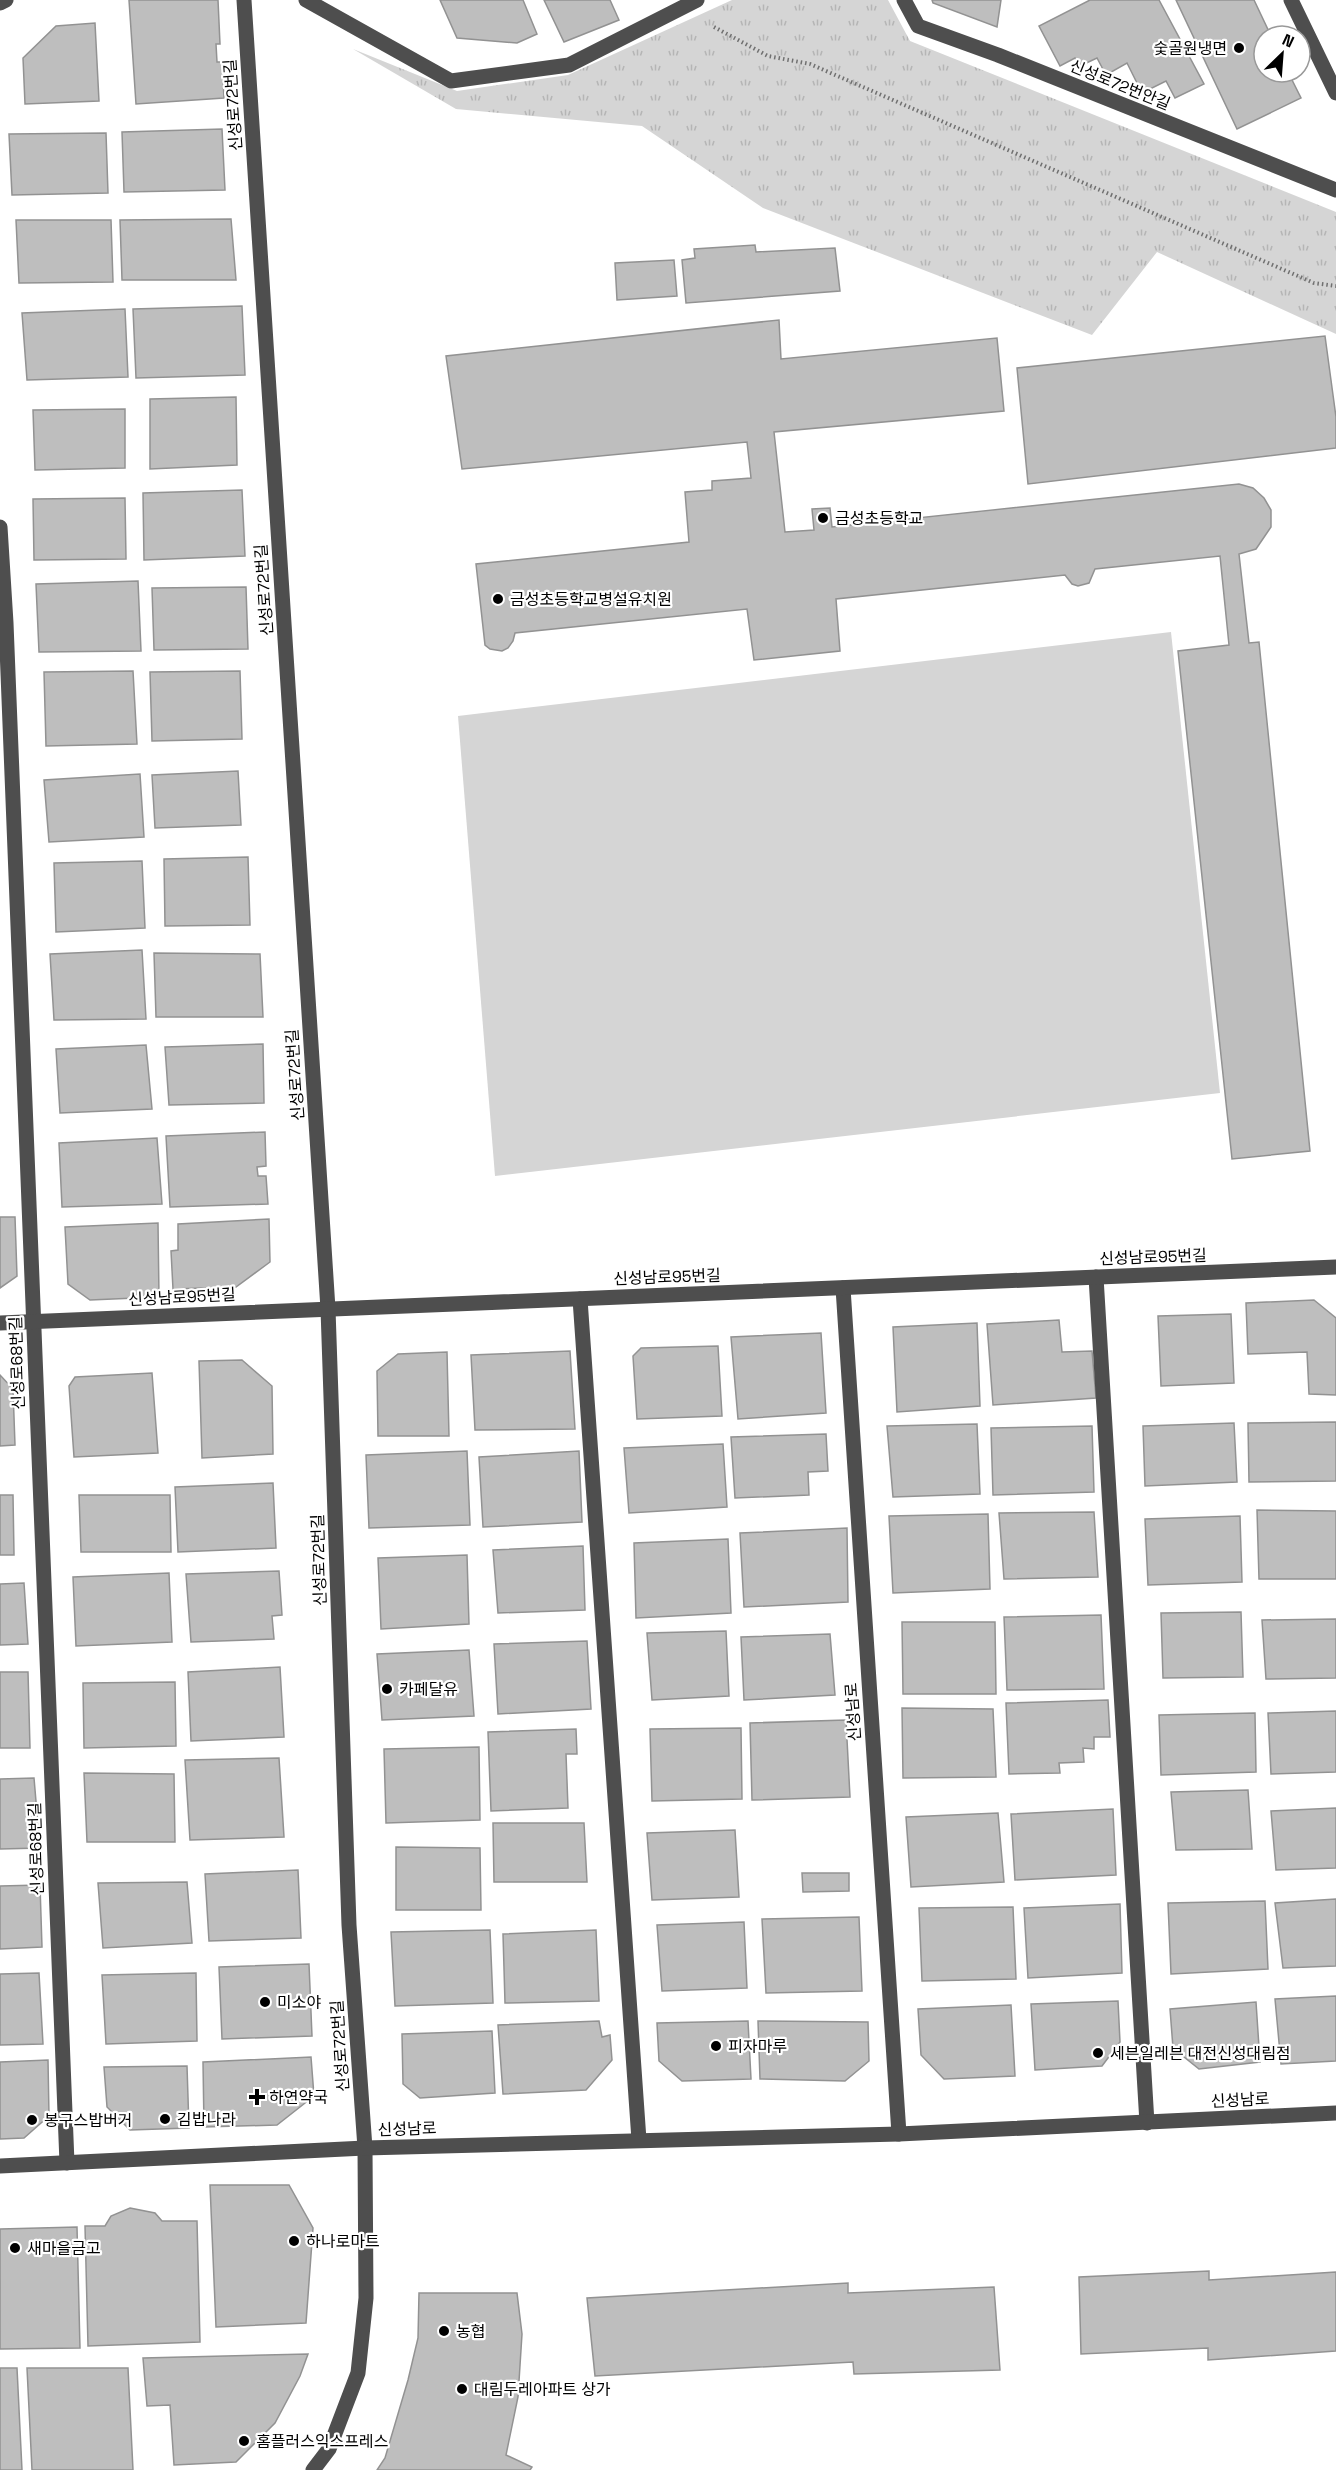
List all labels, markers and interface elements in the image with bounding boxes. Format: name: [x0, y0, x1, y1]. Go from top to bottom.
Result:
north arrow: [1252, 24, 1312, 84]
text: N: [1279, 29, 1297, 53]
place label: 숯골원냉면: [1153, 38, 1227, 59]
marker: 숯골원냉면: [1232, 41, 1246, 55]
street label: 신성로72번안길: [1067, 55, 1173, 115]
street label: 신성로72번길: [219, 58, 247, 152]
place label: 금성초등학교: [835, 508, 923, 529]
marker: 금성초등학교: [816, 511, 830, 525]
street label: 신성로72번길: [250, 543, 278, 637]
place label: 금성초등학교병설유치원: [510, 589, 672, 610]
marker: 금성초등학교병설유치원: [491, 592, 505, 606]
street label: 신성로72번길: [281, 1028, 309, 1122]
street label: 신성남로95번길: [1099, 1245, 1207, 1269]
street label: 신성남로95번길: [613, 1265, 721, 1289]
street label: 신성남로95번길: [128, 1284, 236, 1310]
street label: 신성로68번길: [5, 1316, 29, 1410]
street label: 신성로72번길: [307, 1514, 331, 1606]
place label: 카페달유: [399, 1679, 458, 1700]
marker: 카페달유: [380, 1682, 394, 1696]
street label: 신성남로: [840, 1682, 866, 1742]
street label: 신성로68번길: [24, 1802, 48, 1896]
place label: 미소야: [277, 1992, 321, 2013]
marker: 미소야: [258, 1995, 272, 2009]
street label: 신성로72번길: [326, 1999, 354, 2093]
place label: 피자마루: [728, 2036, 787, 2057]
marker: 피자마루: [709, 2039, 723, 2053]
place label: 세븐일레븐 대전신성대림점: [1110, 2043, 1291, 2064]
marker: 세븐일레븐 대전신성대림점: [1091, 2046, 1105, 2060]
place label: 하연약국: [269, 2087, 328, 2108]
street label: 신성남로: [1210, 2088, 1270, 2112]
marker: 하연약국: [250, 2090, 264, 2104]
place label: 김밥나라: [177, 2109, 236, 2130]
place label: 봉구스밥버거: [44, 2110, 132, 2131]
marker: 김밥나라: [158, 2112, 172, 2126]
marker: 봉구스밥버거: [25, 2113, 39, 2127]
street label: 신성남로: [377, 2117, 437, 2141]
place label: 하나로마트: [306, 2231, 380, 2252]
marker: 하나로마트: [287, 2234, 301, 2248]
place label: 새마을금고: [27, 2238, 101, 2259]
marker: 새마을금고: [8, 2241, 22, 2255]
place label: 농협: [456, 2321, 485, 2342]
marker: 농협: [437, 2324, 451, 2338]
place label: 대림두레아파트 상가: [474, 2379, 611, 2400]
marker: 대림두레아파트 상가: [455, 2382, 469, 2396]
place label: 홈플러스익스프레스: [256, 2431, 388, 2452]
marker: 홈플러스익스프레스: [237, 2434, 251, 2448]

